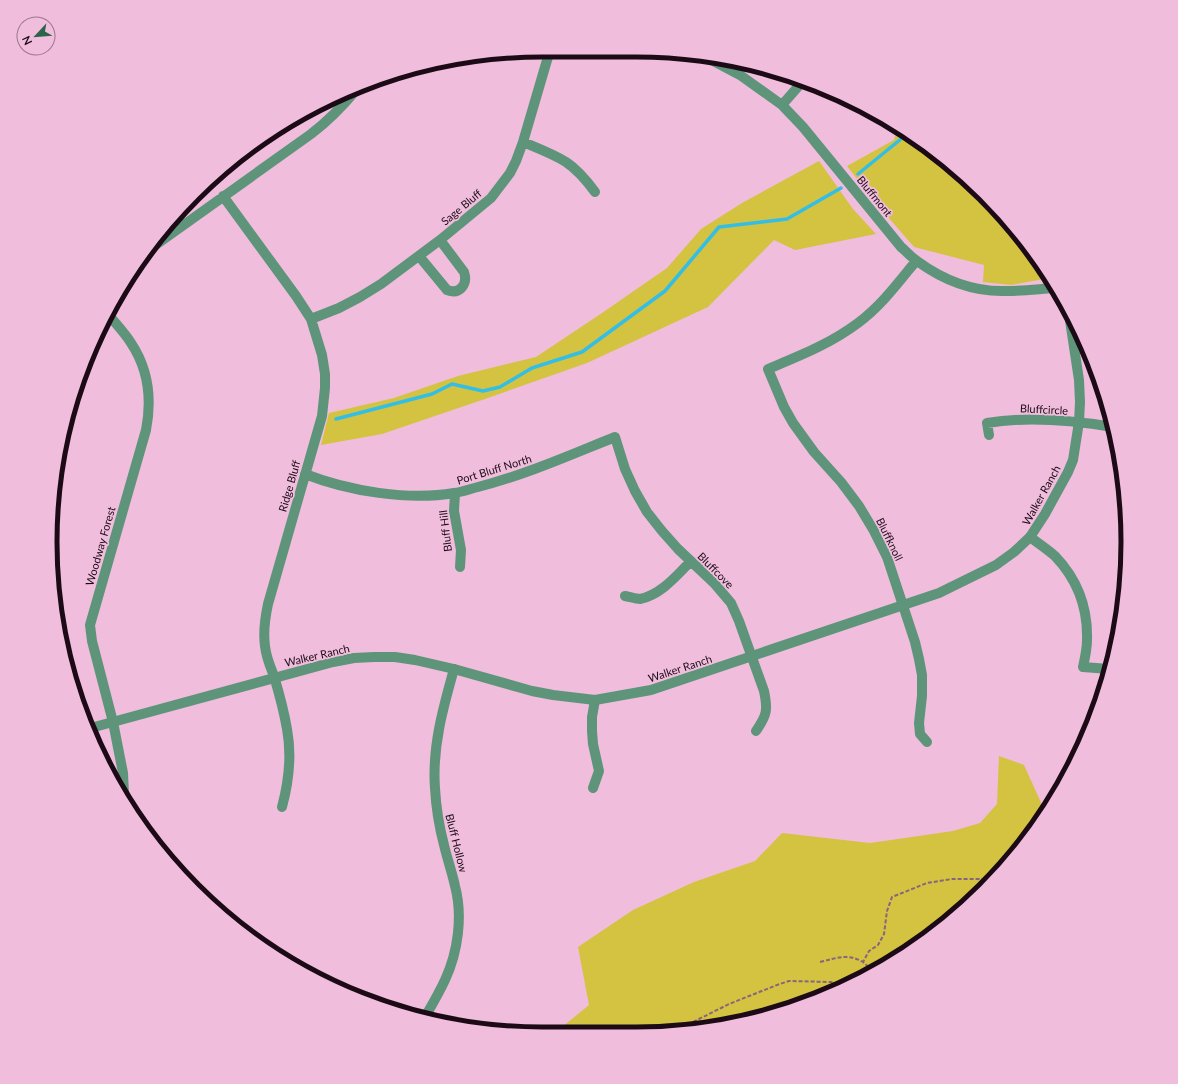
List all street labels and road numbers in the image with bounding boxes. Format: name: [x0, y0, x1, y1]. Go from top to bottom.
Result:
street label: Bluffmont: [855, 173, 895, 219]
street label: Sage Bluff: [438, 186, 484, 228]
street label: Bluffcircle: [1020, 401, 1069, 417]
street label: Port Bluff North: [455, 451, 533, 487]
street label: Ridge Bluff: [275, 458, 303, 513]
street label: Walker Ranch: [1019, 463, 1063, 527]
street label: Woodway Forest: [82, 505, 118, 587]
street label: Bluff Hill: [436, 509, 454, 553]
street label: Bluffknoll: [874, 515, 906, 563]
street label: Bluffcove: [695, 549, 737, 591]
street label: Walker Ranch: [283, 641, 351, 669]
street label: Walker Ranch: [646, 652, 714, 684]
street label: Bluff Hollow: [443, 812, 471, 874]

